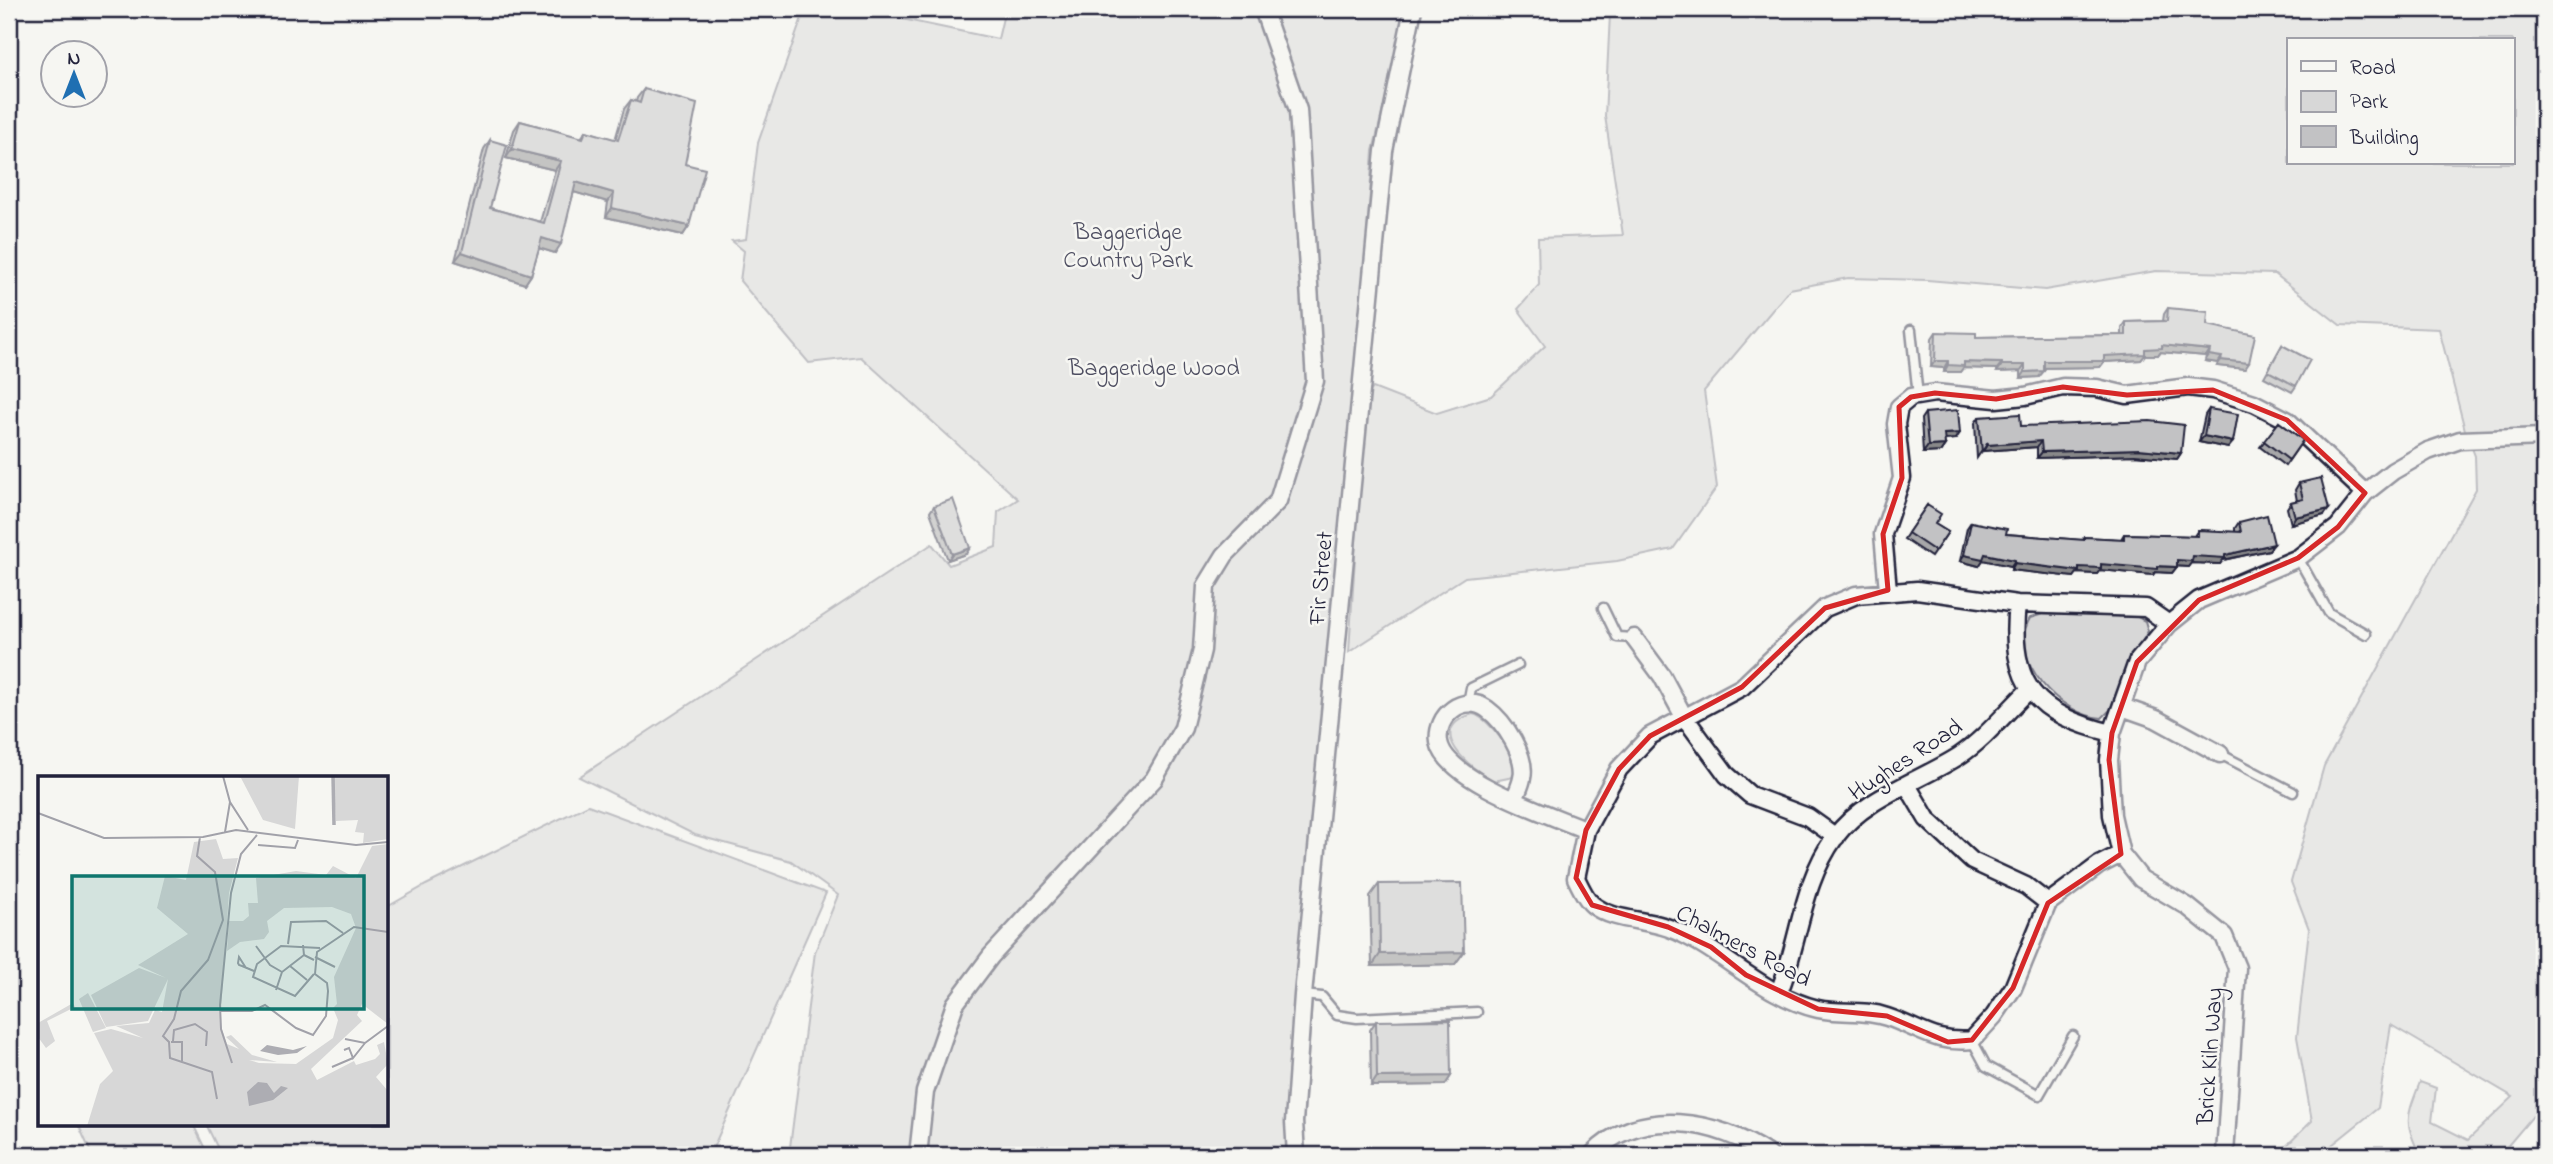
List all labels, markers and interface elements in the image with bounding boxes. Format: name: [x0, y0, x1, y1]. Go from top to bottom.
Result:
north arrow: [38, 38, 108, 108]
legend: [2287, 38, 2514, 164]
text: N: [68, 46, 81, 73]
text: Road: [2350, 54, 2396, 84]
text: Park: [2350, 88, 2389, 118]
text: Building: [2349, 124, 2419, 156]
park label: Baggeridge Country Park: [1063, 216, 1193, 280]
park label: Baggeridge Wood: [1067, 352, 1240, 387]
street label: Fir Street: [1301, 530, 1344, 627]
street label: Hughes Road: [1842, 711, 1971, 811]
inset map: [38, 776, 388, 1126]
street label: Chalmers Road: [1669, 897, 1817, 998]
street label: Brick Kiln Way: [2189, 986, 2235, 1127]

